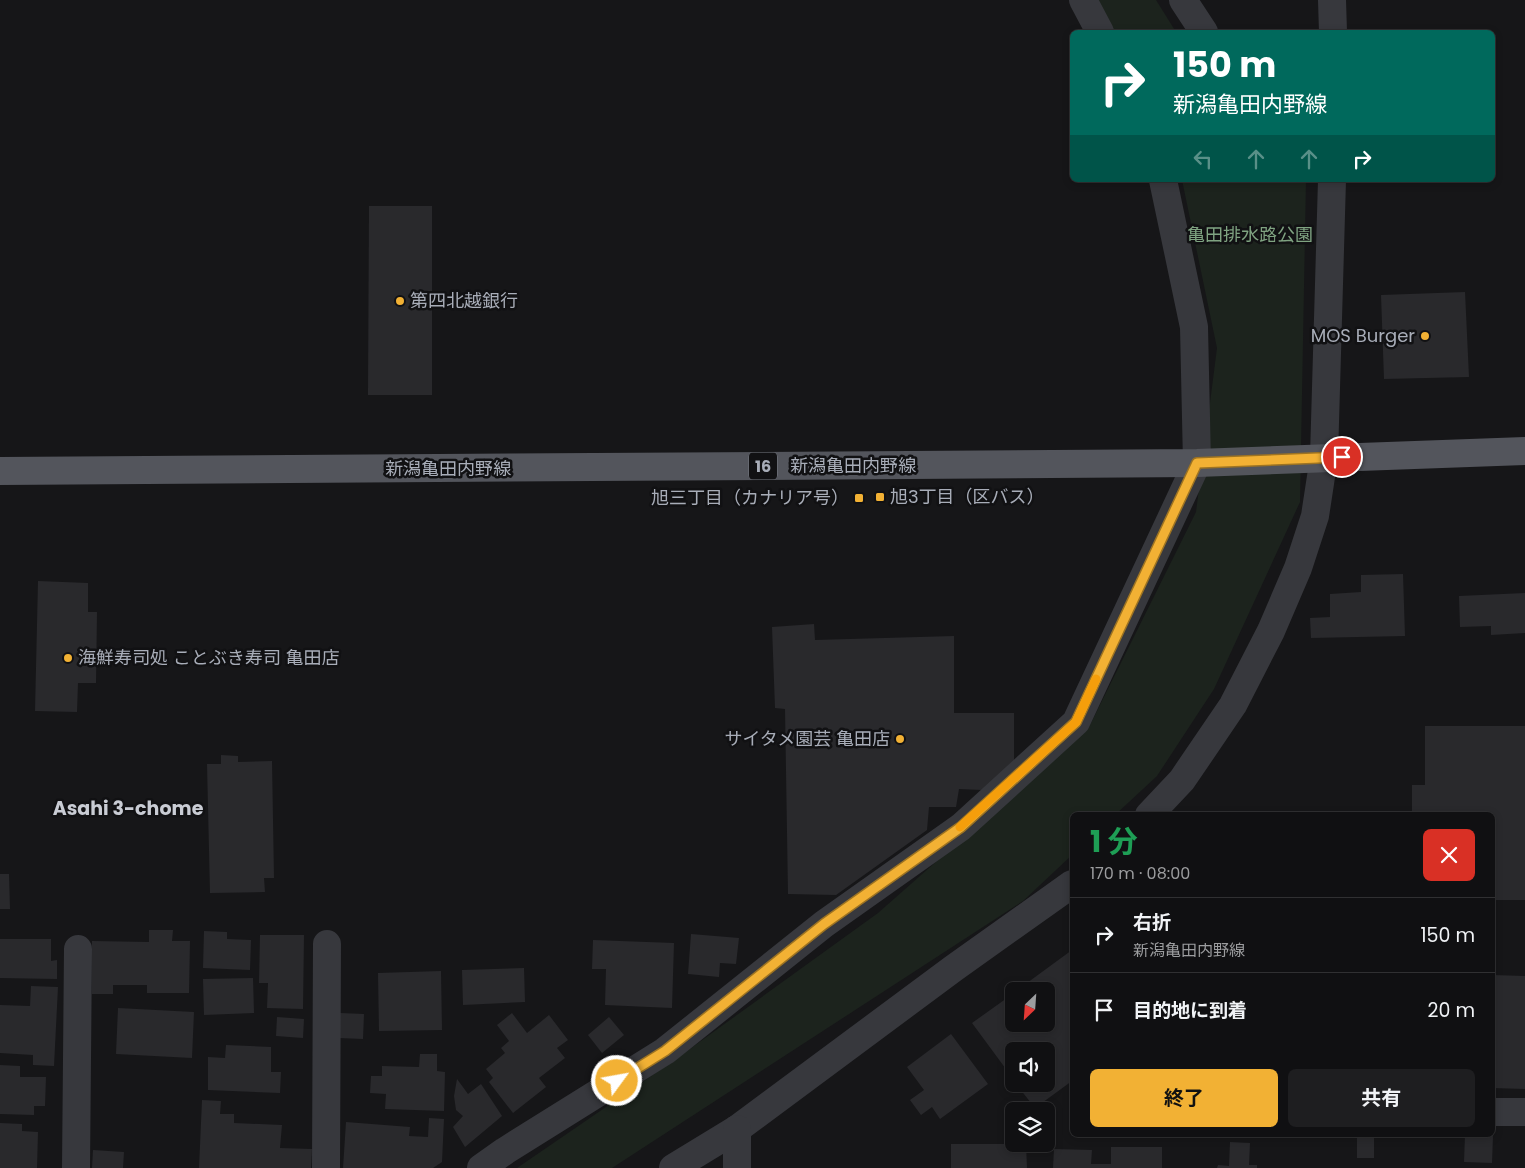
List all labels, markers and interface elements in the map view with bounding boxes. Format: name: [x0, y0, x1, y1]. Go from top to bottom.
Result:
text: 150 m: [1173, 40, 1276, 89]
icon: right: [1090, 50, 1155, 115]
text: 新潟亀田内野線: [1173, 89, 1327, 120]
icon: left: [1189, 145, 1217, 173]
icon: ahead: [1242, 145, 1270, 173]
icon: ahead: [1295, 145, 1323, 173]
icon: right: [1348, 145, 1376, 173]
park label: 亀田排水路公園: [1187, 222, 1313, 247]
place label: 第四北越銀行: [410, 288, 518, 313]
marker: 第四北越銀行: [394, 295, 406, 307]
place label: MOS Burger: [1311, 323, 1415, 348]
marker: MOS Burger: [1419, 330, 1431, 342]
pin: [1321, 436, 1363, 478]
icon: arrive: [1328, 443, 1356, 471]
road number: 16: [749, 452, 777, 480]
street label: 新潟亀田内野線: [790, 453, 916, 478]
street label: 新潟亀田内野線: [385, 456, 511, 481]
place label: 旭3丁目（区バス）: [890, 484, 1045, 509]
place label: 旭三丁目（カナリア号）: [651, 485, 849, 510]
marker: 旭3丁目（区バス）: [874, 491, 886, 503]
marker: 旭三丁目（カナリア号）: [853, 492, 865, 504]
place label: 海鮮寿司処 ことぶき寿司 亀田店: [78, 645, 340, 670]
marker: 海鮮寿司処 ことぶき寿司 亀田店: [62, 652, 74, 664]
place label: サイタメ園芸 亀田店: [724, 726, 890, 751]
marker: サイタメ園芸 亀田店: [894, 733, 906, 745]
district label: Asahi 3-chome: [53, 795, 204, 822]
text: 1 分: [1090, 820, 1138, 863]
button: close: [1423, 829, 1475, 881]
text: 170 m · 08:00: [1090, 862, 1190, 885]
text: 右折: [1133, 909, 1171, 936]
icon: right: [1090, 921, 1118, 949]
text: 150 m: [1420, 922, 1475, 949]
text: 新潟亀田内野線: [1133, 939, 1245, 962]
north arrow: [1005, 982, 1055, 1032]
map controls: [1005, 982, 1055, 1152]
icon: arrive: [1090, 996, 1118, 1024]
text: 目的地に到着: [1133, 997, 1247, 1024]
text: 20 m: [1427, 997, 1475, 1024]
button: sound: [1005, 1042, 1055, 1092]
position arrow: [590, 1054, 642, 1106]
button: 終了: [1090, 1069, 1278, 1127]
button: 共有: [1288, 1069, 1475, 1127]
button: layers: [1005, 1102, 1055, 1152]

